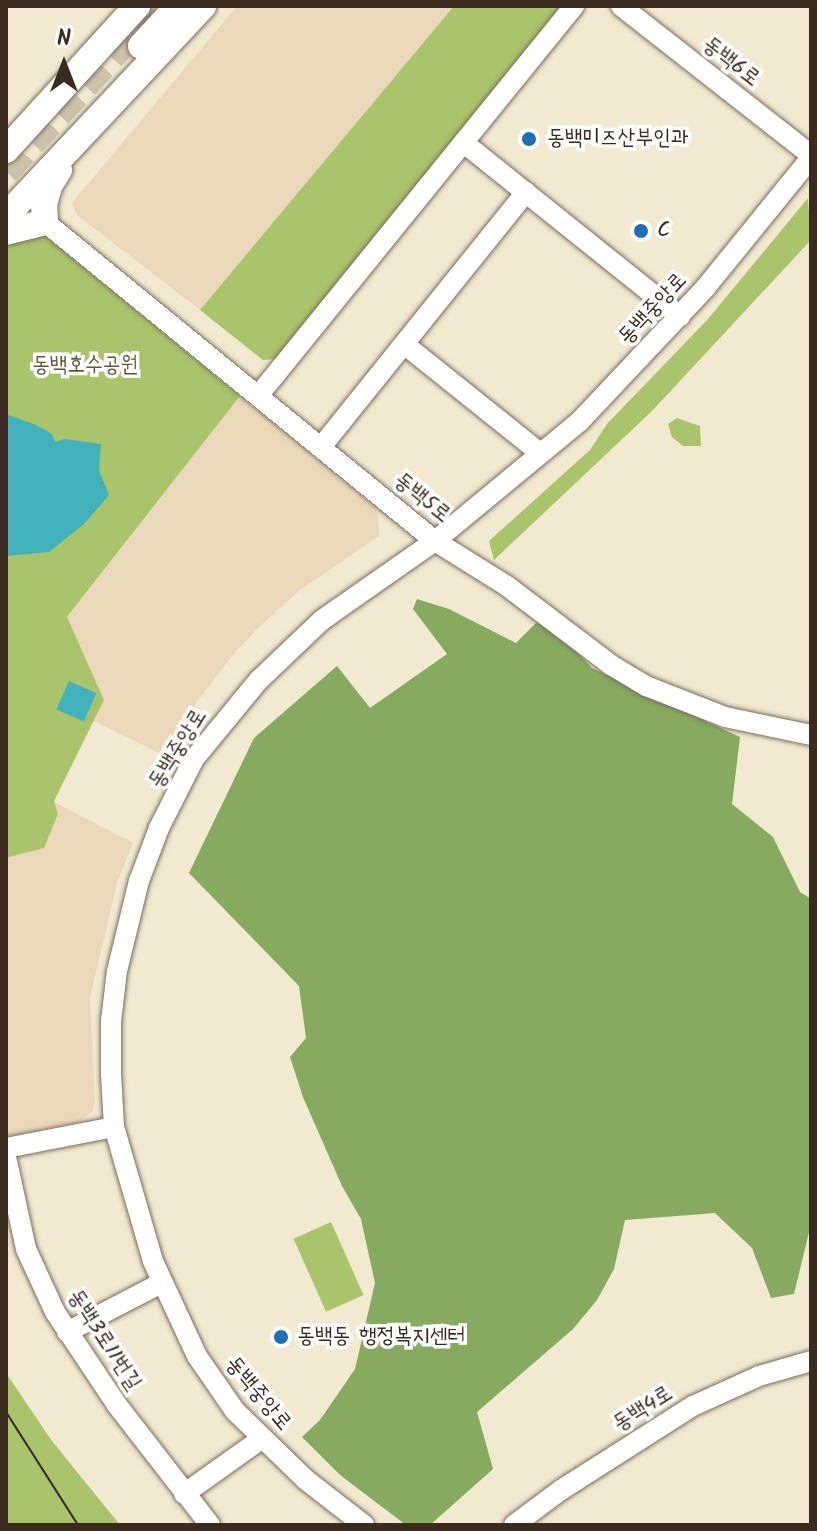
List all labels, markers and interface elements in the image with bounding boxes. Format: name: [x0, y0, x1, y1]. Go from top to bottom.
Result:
text: N: [57, 22, 71, 57]
north arrow: [24, 24, 104, 104]
street label: 동백6로: [697, 31, 765, 93]
place label: 동백미즈산부인과: [547, 126, 689, 152]
marker: 동백미즈산부인과: [518, 128, 540, 150]
place label: C: [657, 218, 670, 244]
marker: C: [632, 222, 650, 240]
street label: 동백중앙로: [613, 268, 693, 350]
park label: 동백호수공원: [32, 353, 138, 379]
street label: 동백5로: [388, 467, 456, 529]
street label: 동백중앙로: [143, 704, 213, 794]
street label: 동백3로11번길: [62, 1285, 146, 1395]
place label: 동백동 행정복지센터: [297, 1324, 465, 1350]
marker: 동백동 행정복지센터: [272, 1328, 290, 1346]
street label: 동백중앙로: [219, 1352, 297, 1436]
street label: 동백4로: [608, 1381, 678, 1437]

